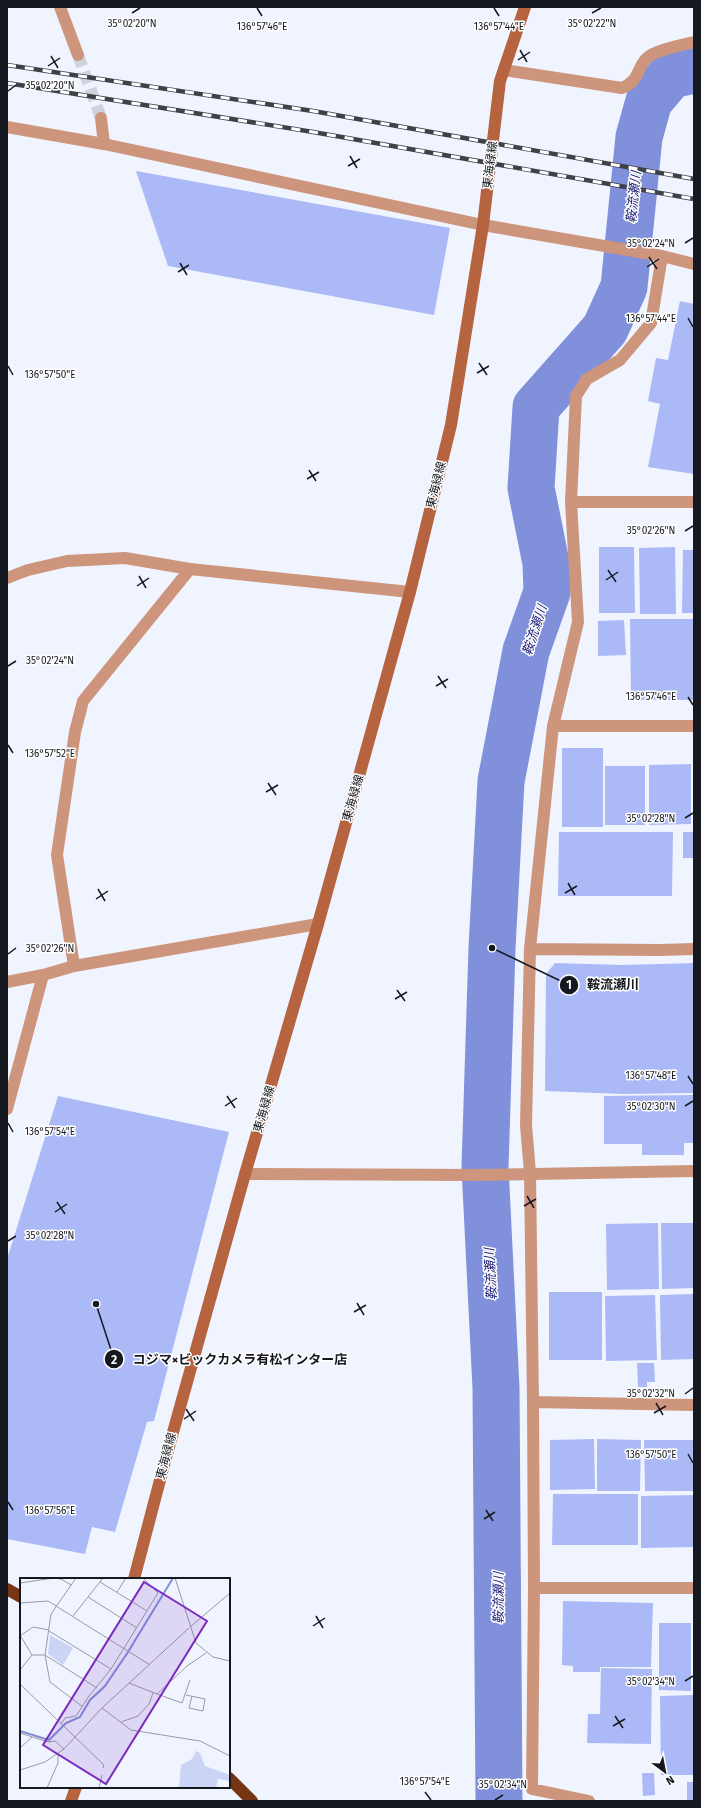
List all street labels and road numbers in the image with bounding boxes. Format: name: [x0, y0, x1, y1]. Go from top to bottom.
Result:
street label: 東海緑線: [480, 140, 500, 190]
street label: 東海緑線: [423, 460, 449, 510]
street label: 東海緑線: [340, 773, 366, 823]
street label: 東海緑線: [251, 1084, 277, 1134]
street label: 東海緑線: [153, 1431, 179, 1481]

